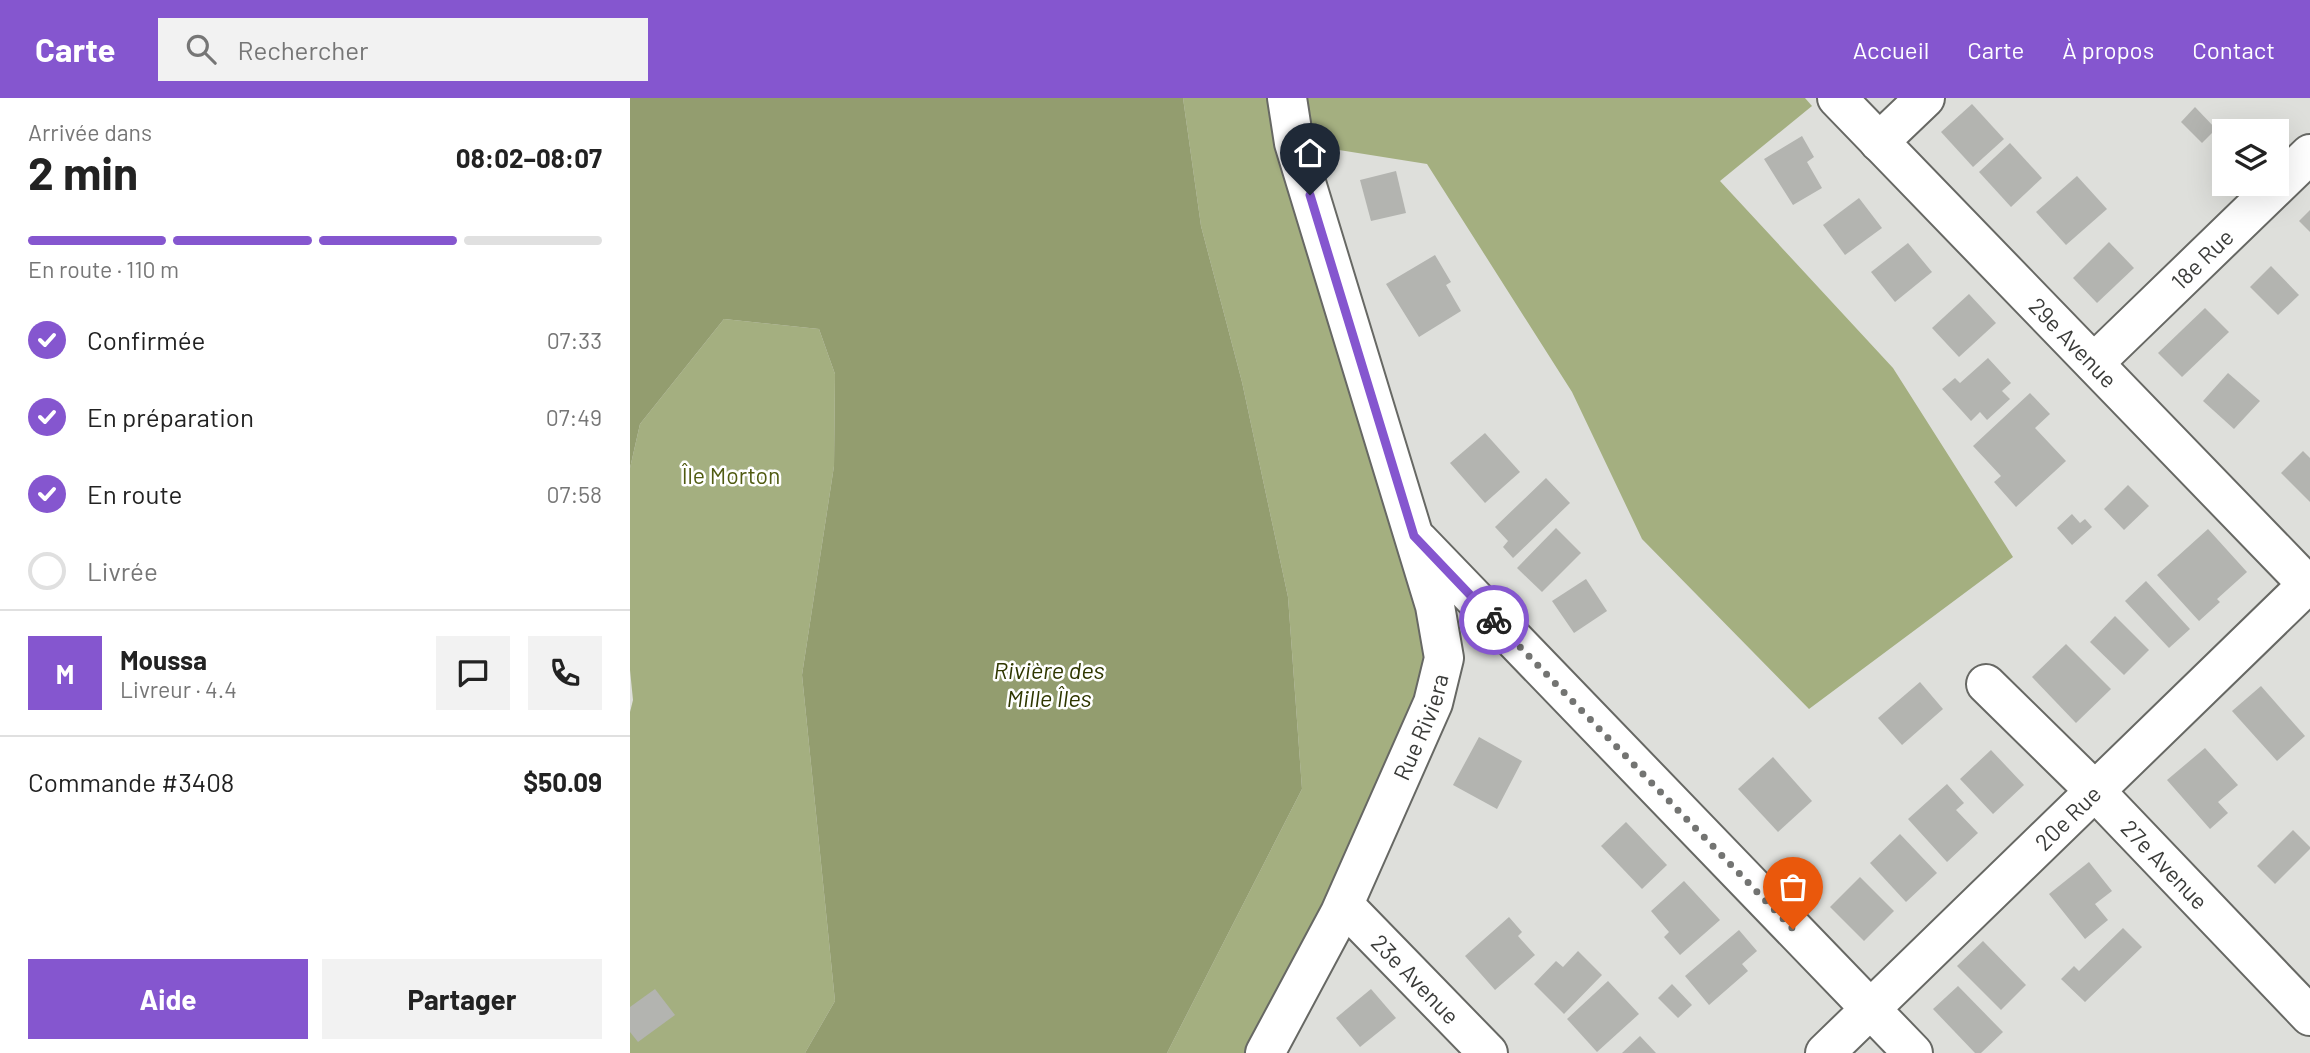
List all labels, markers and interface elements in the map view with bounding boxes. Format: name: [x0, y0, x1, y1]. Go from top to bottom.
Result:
search box: [158, 18, 648, 81]
text: Carte: [35, 29, 116, 69]
icon: search: [182, 30, 220, 68]
text: Rechercher: [238, 34, 368, 65]
text: Accueil: [1853, 35, 1929, 64]
text: Carte: [1967, 35, 2024, 64]
text: À propos: [2062, 35, 2154, 64]
text: Contact: [2192, 35, 2275, 64]
text: Arrivée dans: [28, 118, 152, 146]
map controls: [2212, 119, 2289, 196]
button: layers: [2212, 119, 2289, 196]
pin: [1280, 123, 1340, 195]
icon: home: [1291, 134, 1329, 172]
text: 08:02–08:07: [456, 142, 602, 173]
text: 2 min: [28, 144, 138, 199]
street label: 18e Rue: [2165, 222, 2239, 295]
text: En route · 110 m: [28, 255, 179, 283]
street label: 29e Avenue: [2024, 292, 2123, 393]
icon: check: [28, 321, 66, 359]
text: Confirmée: [87, 324, 205, 355]
text: 07:33: [547, 326, 602, 354]
icon: check: [28, 398, 66, 436]
text: En préparation: [87, 401, 254, 432]
text: 07:49: [546, 403, 602, 431]
park label: Île Morton: [682, 461, 780, 489]
icon: check: [28, 475, 66, 513]
text: En route: [87, 478, 182, 509]
text: 07:58: [547, 480, 602, 508]
text: Livrée: [87, 555, 158, 586]
courier: [1459, 585, 1529, 655]
icon: bike: [1475, 601, 1513, 639]
button: chat: [436, 636, 510, 710]
button: phone: [528, 636, 602, 710]
text: Moussa: [120, 644, 207, 675]
water label: Rivière des Mille Îles: [993, 655, 1105, 712]
text: M: [56, 658, 74, 689]
street label: Rue Riviera: [1387, 671, 1454, 784]
text: Livreur · 4.4: [120, 675, 237, 703]
text: Commande #3408: [28, 766, 234, 797]
text: $50.09: [523, 766, 602, 797]
street label: 20e Rue: [2029, 779, 2106, 856]
street label: 27e Avenue: [2116, 814, 2214, 915]
pin: [1763, 857, 1823, 929]
icon: bag: [1774, 868, 1812, 906]
street label: 23e Avenue: [1366, 928, 1466, 1029]
button: Aide: [28, 959, 308, 1039]
button: Partager: [322, 959, 602, 1039]

